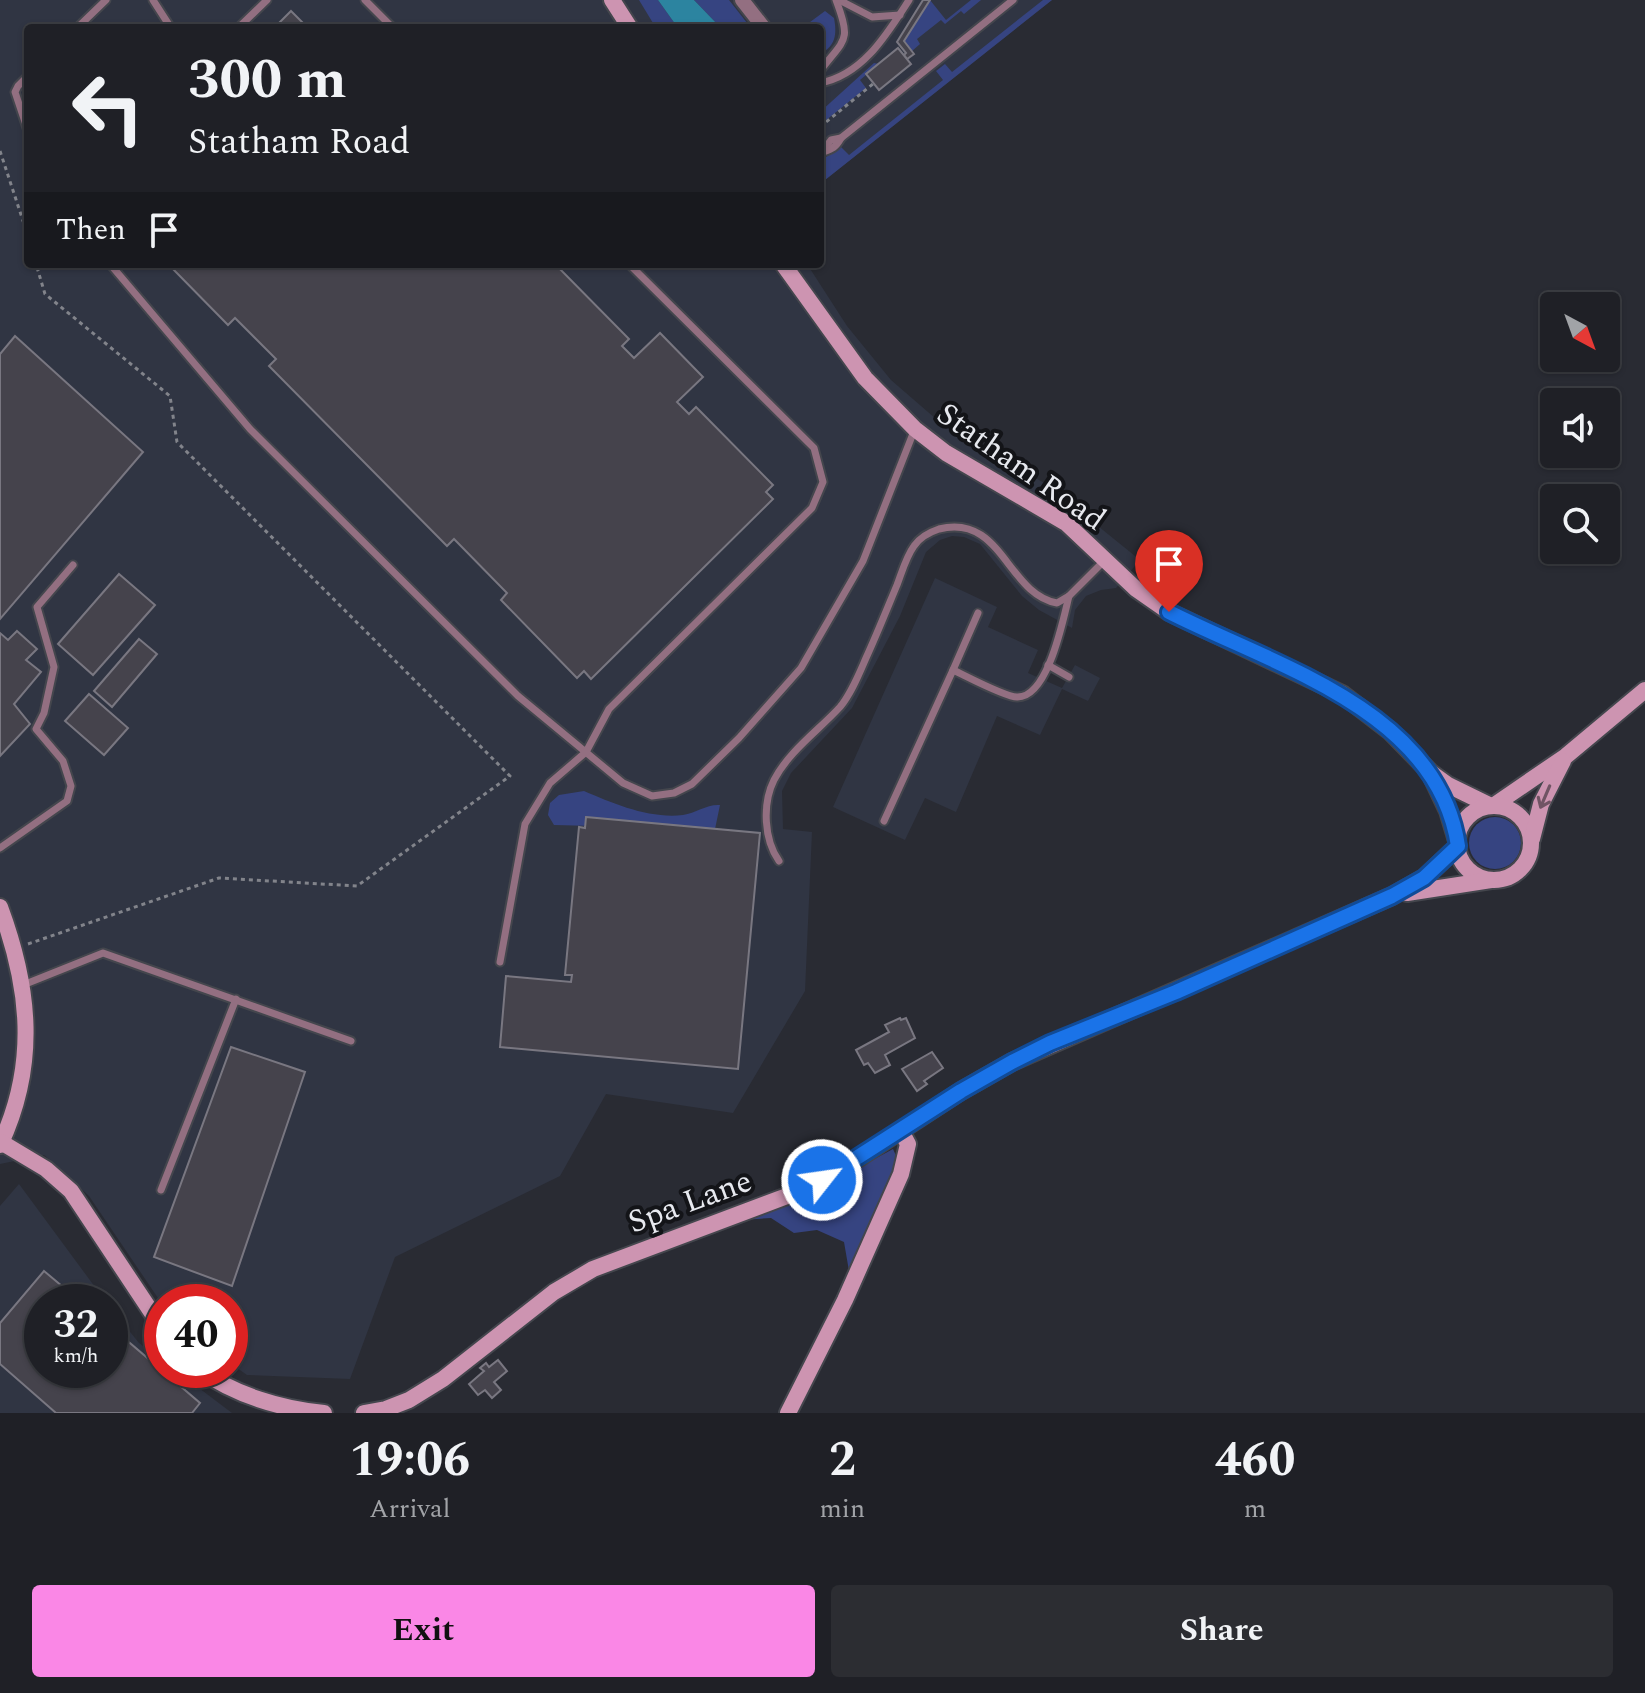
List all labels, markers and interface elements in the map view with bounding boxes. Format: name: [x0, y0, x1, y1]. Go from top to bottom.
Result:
text: 300 m: [188, 38, 347, 123]
icon: left: [56, 56, 160, 160]
text: Statham Road: [188, 115, 410, 170]
text: Then: [56, 207, 126, 253]
icon: arrive: [142, 208, 186, 252]
north arrow: [1540, 292, 1620, 372]
map controls: [1540, 292, 1620, 564]
button: sound: [1540, 388, 1620, 468]
street label: Statham Road: [926, 390, 1116, 544]
button: search: [1540, 484, 1620, 564]
pin: [1135, 530, 1203, 612]
icon: arrive: [1147, 542, 1191, 586]
one-way arrow: [1537, 784, 1551, 809]
position arrow: [780, 1138, 864, 1222]
street label: Spa Lane: [621, 1157, 759, 1247]
speed limit sign: 40: [144, 1284, 248, 1388]
text: 32: [54, 1295, 98, 1356]
text: km/h: [54, 1341, 99, 1371]
text: 19:06: [350, 1424, 470, 1497]
text: 2: [829, 1424, 856, 1497]
text: 460: [1215, 1424, 1295, 1497]
text: Arrival: [369, 1489, 450, 1529]
text: min: [820, 1489, 865, 1529]
text: m: [1244, 1489, 1266, 1529]
button: Exit: [32, 1585, 815, 1677]
button: Share: [831, 1585, 1613, 1677]

